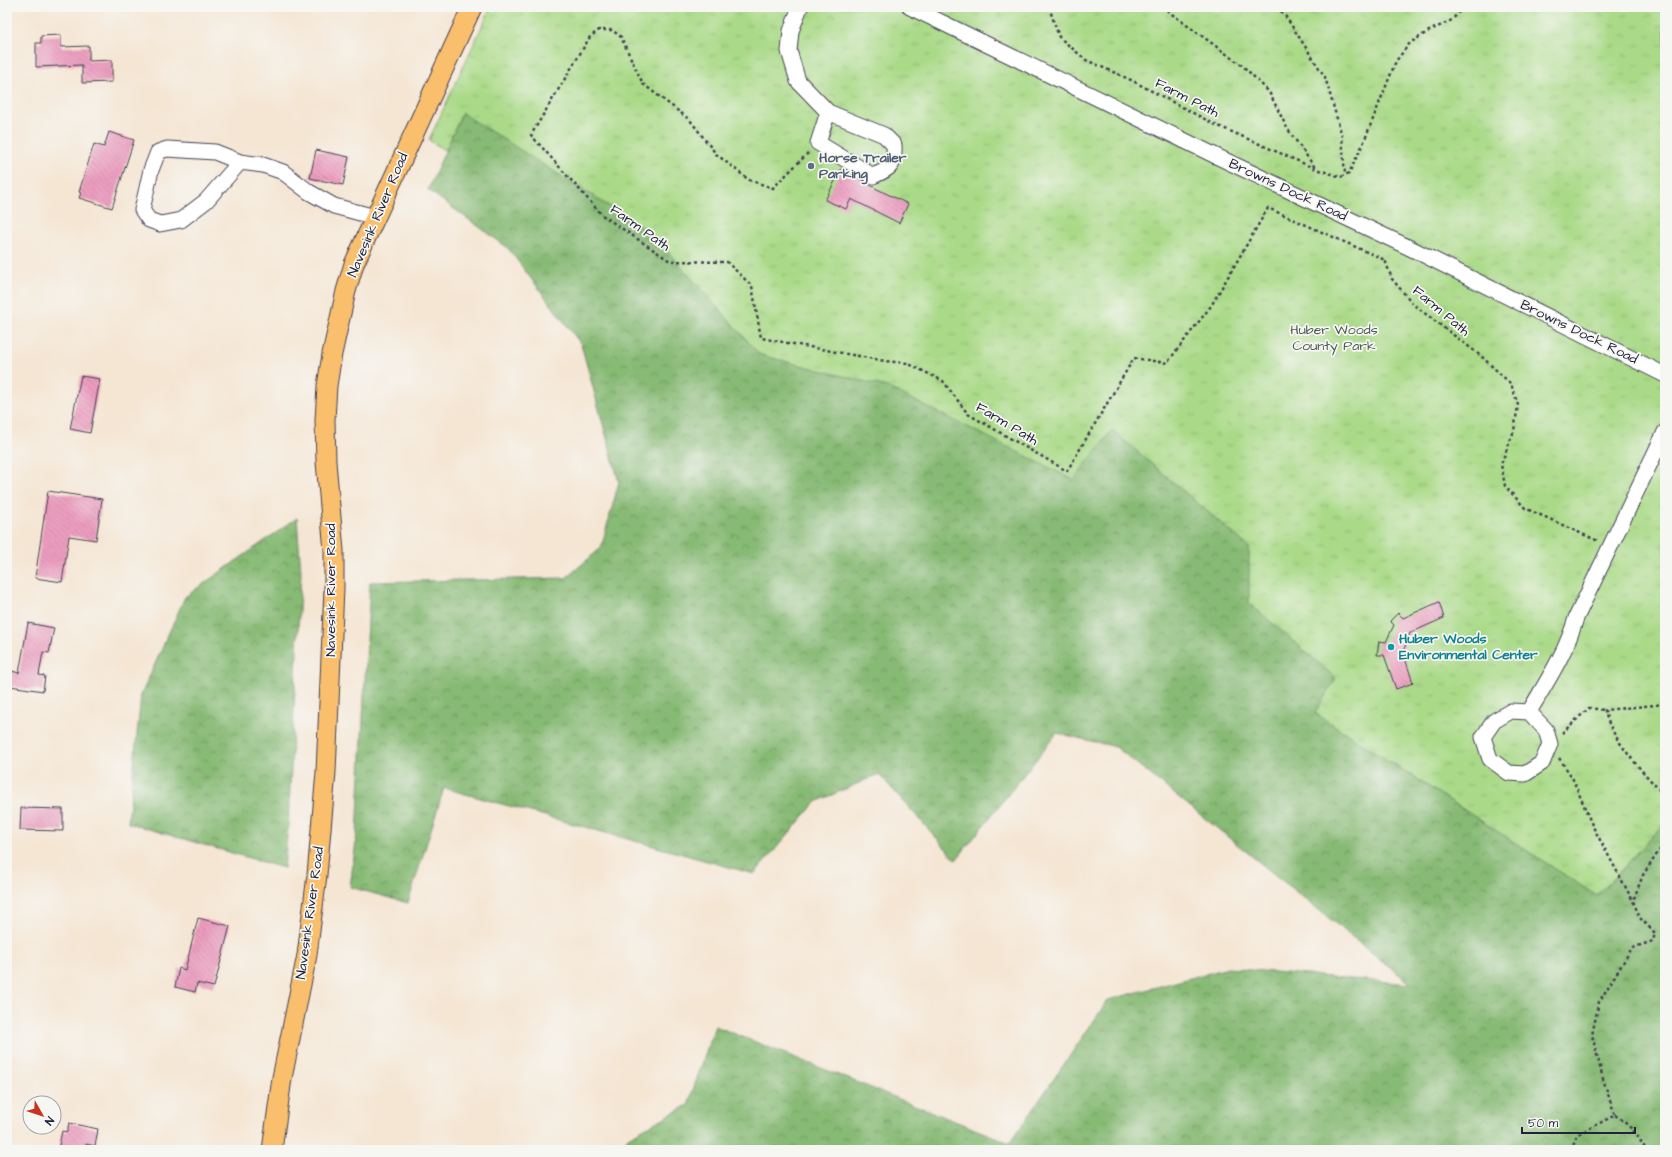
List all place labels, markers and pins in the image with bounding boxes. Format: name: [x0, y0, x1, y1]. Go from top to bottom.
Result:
place label: Horse Trailer Parking: [819, 148, 907, 185]
marker: Horse Trailer Parking: [806, 161, 816, 171]
place label: Huber Woods Environmental Center: [1399, 629, 1538, 665]
marker: Huber Woods Environmental Center: [1386, 642, 1396, 652]

